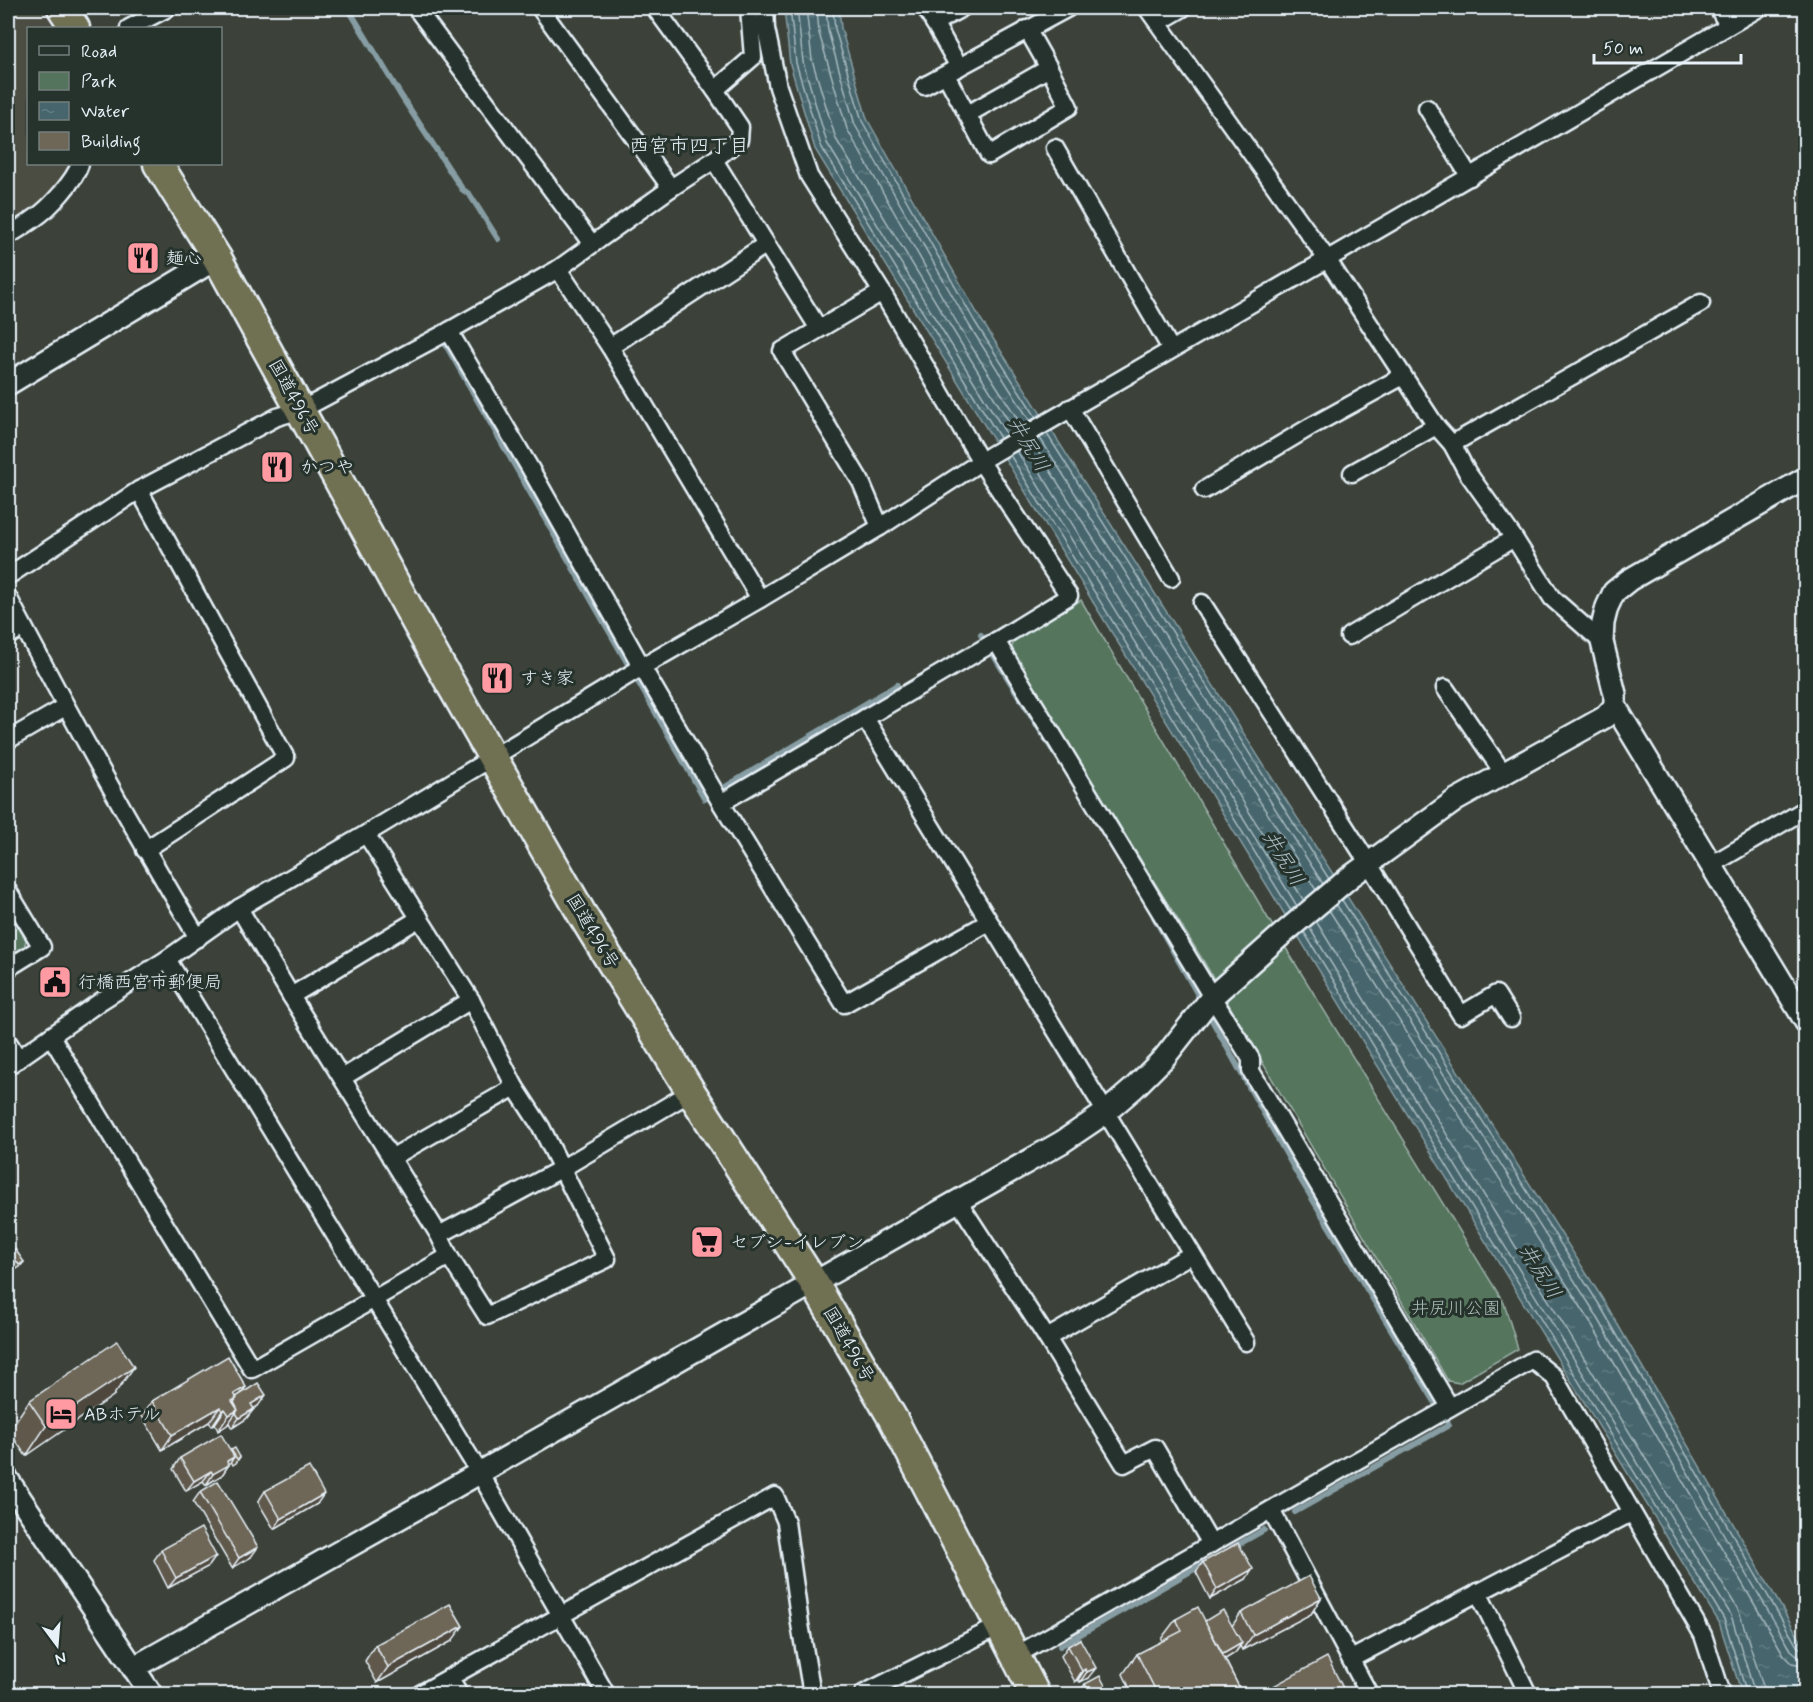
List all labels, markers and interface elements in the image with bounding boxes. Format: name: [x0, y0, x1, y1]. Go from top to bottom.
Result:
legend: [27, 27, 222, 165]
scale bar: [1594, 27, 1741, 65]
text: 50 m: [1603, 37, 1643, 61]
text: Road: [81, 40, 117, 64]
text: Park: [81, 70, 117, 94]
text: Water: [81, 100, 130, 124]
text: Building: [81, 130, 141, 156]
district label: 西宮市四丁目: [629, 133, 749, 160]
restaurant icon: 麺心: [125, 240, 161, 276]
place label: 麺心: [166, 247, 202, 271]
street label: 国道496号: [262, 355, 324, 440]
water label: 井尻川: [1001, 412, 1055, 477]
restaurant icon: かつや: [259, 449, 295, 485]
place label: かつや: [300, 456, 354, 480]
restaurant icon: すき家: [479, 660, 515, 696]
place label: すき家: [520, 667, 574, 691]
water label: 井尻川: [1255, 826, 1310, 891]
street label: 国道496号: [560, 889, 624, 974]
public building icon: 行橋西宮市郵便局: [37, 964, 73, 1000]
place label: 行橋西宮市郵便局: [78, 971, 222, 995]
supermarket icon: セブン-イレブン: [689, 1224, 725, 1260]
place label: セブン-イレブン: [730, 1231, 864, 1255]
water label: 井尻川: [1512, 1239, 1567, 1304]
park label: 井尻川公園: [1411, 1297, 1501, 1321]
street label: 国道496号: [817, 1302, 879, 1387]
hotel icon: ABホテル: [43, 1396, 79, 1432]
place label: ABホテル: [84, 1403, 160, 1427]
north arrow: [27, 1615, 87, 1675]
text: N: [53, 1646, 69, 1670]

